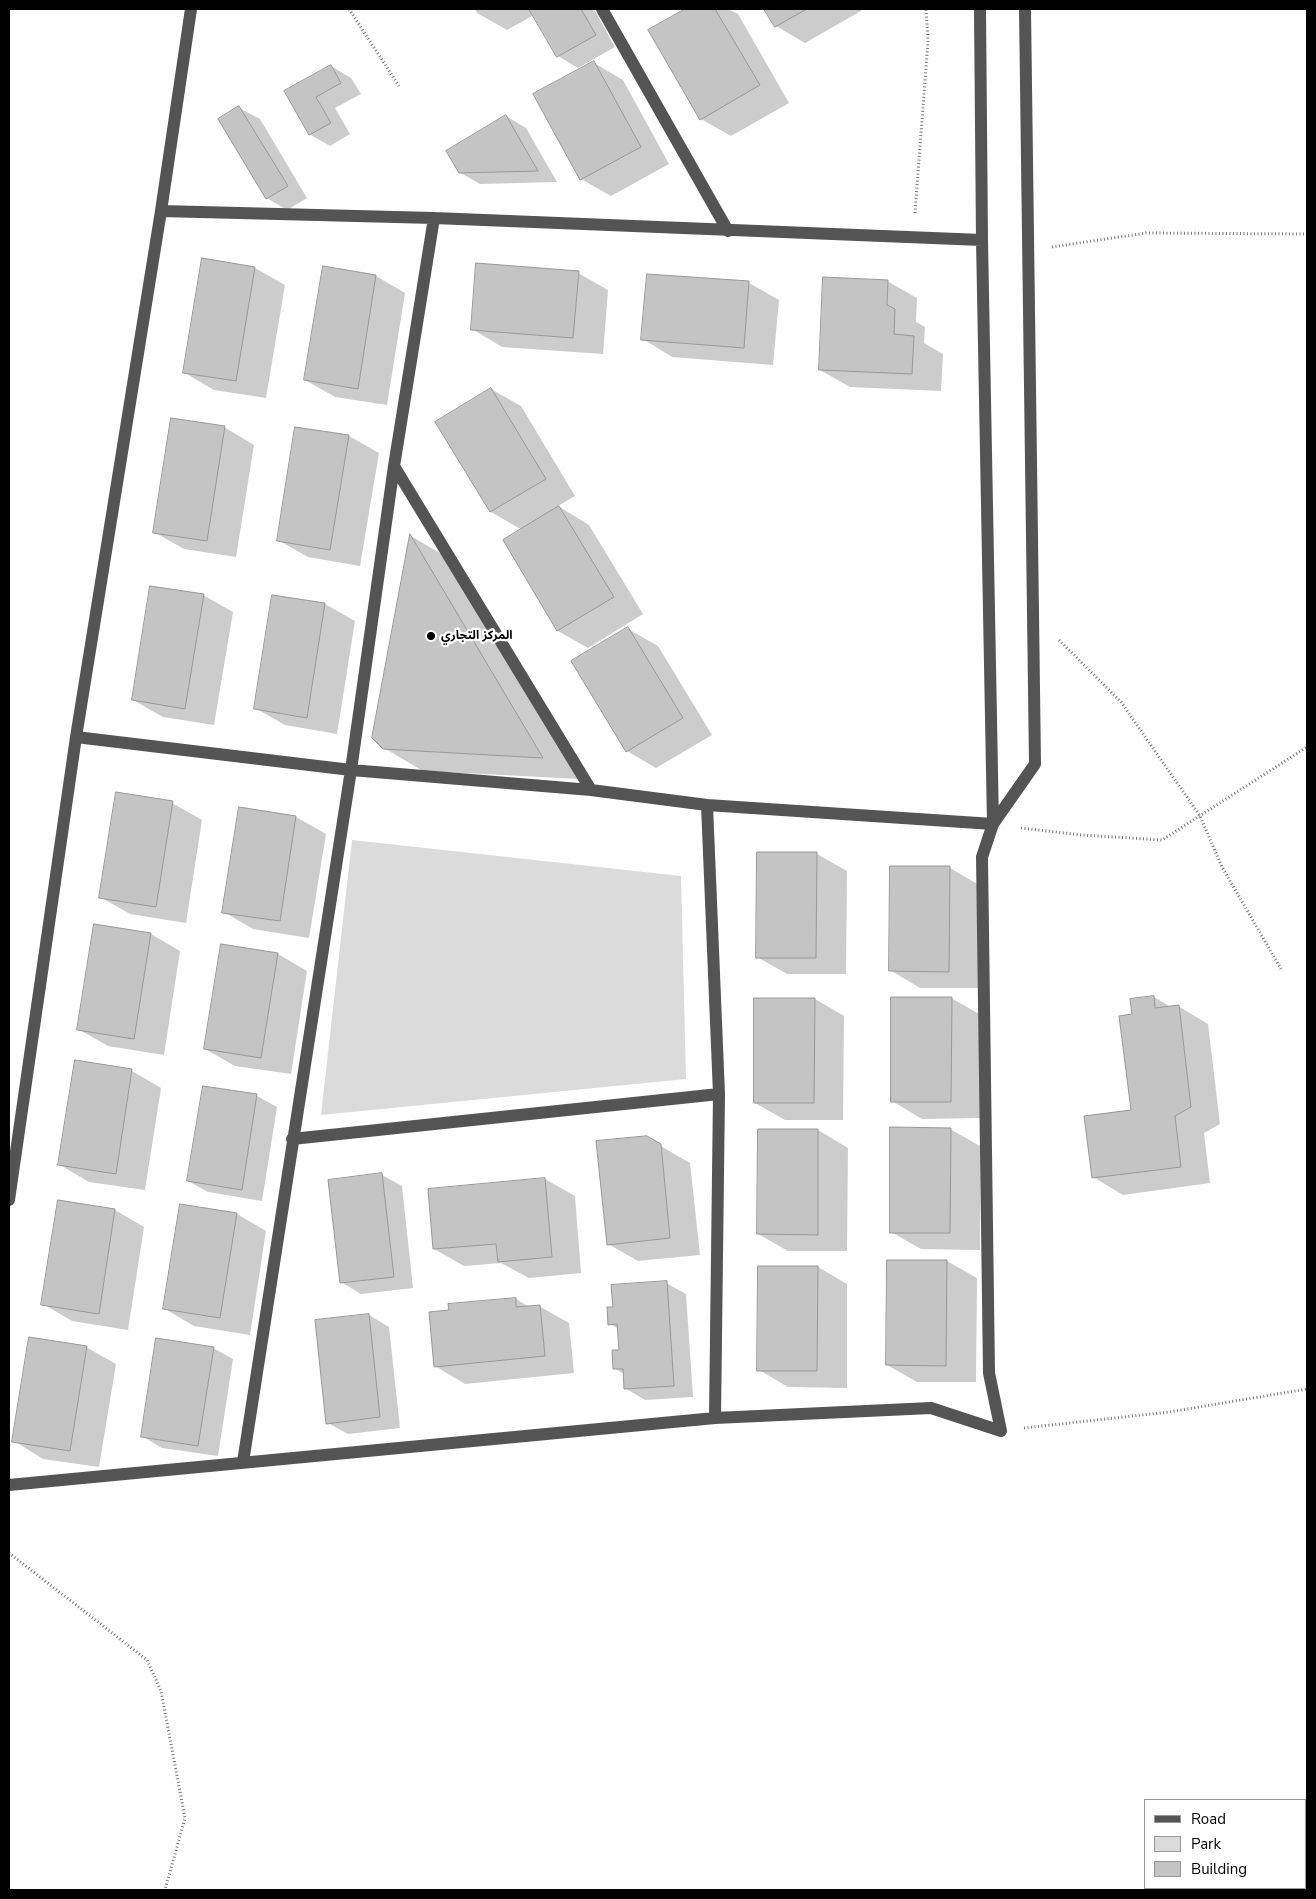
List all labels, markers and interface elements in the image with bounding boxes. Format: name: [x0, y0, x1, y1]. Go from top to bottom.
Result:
place label: المركز التجاري: [441, 629, 513, 643]
marker: المركز التجاري: [425, 630, 437, 642]
legend: [1144, 1799, 1306, 1889]
text: Road: [1191, 1809, 1226, 1829]
text: Park: [1191, 1834, 1221, 1854]
text: Building: [1191, 1859, 1247, 1879]

